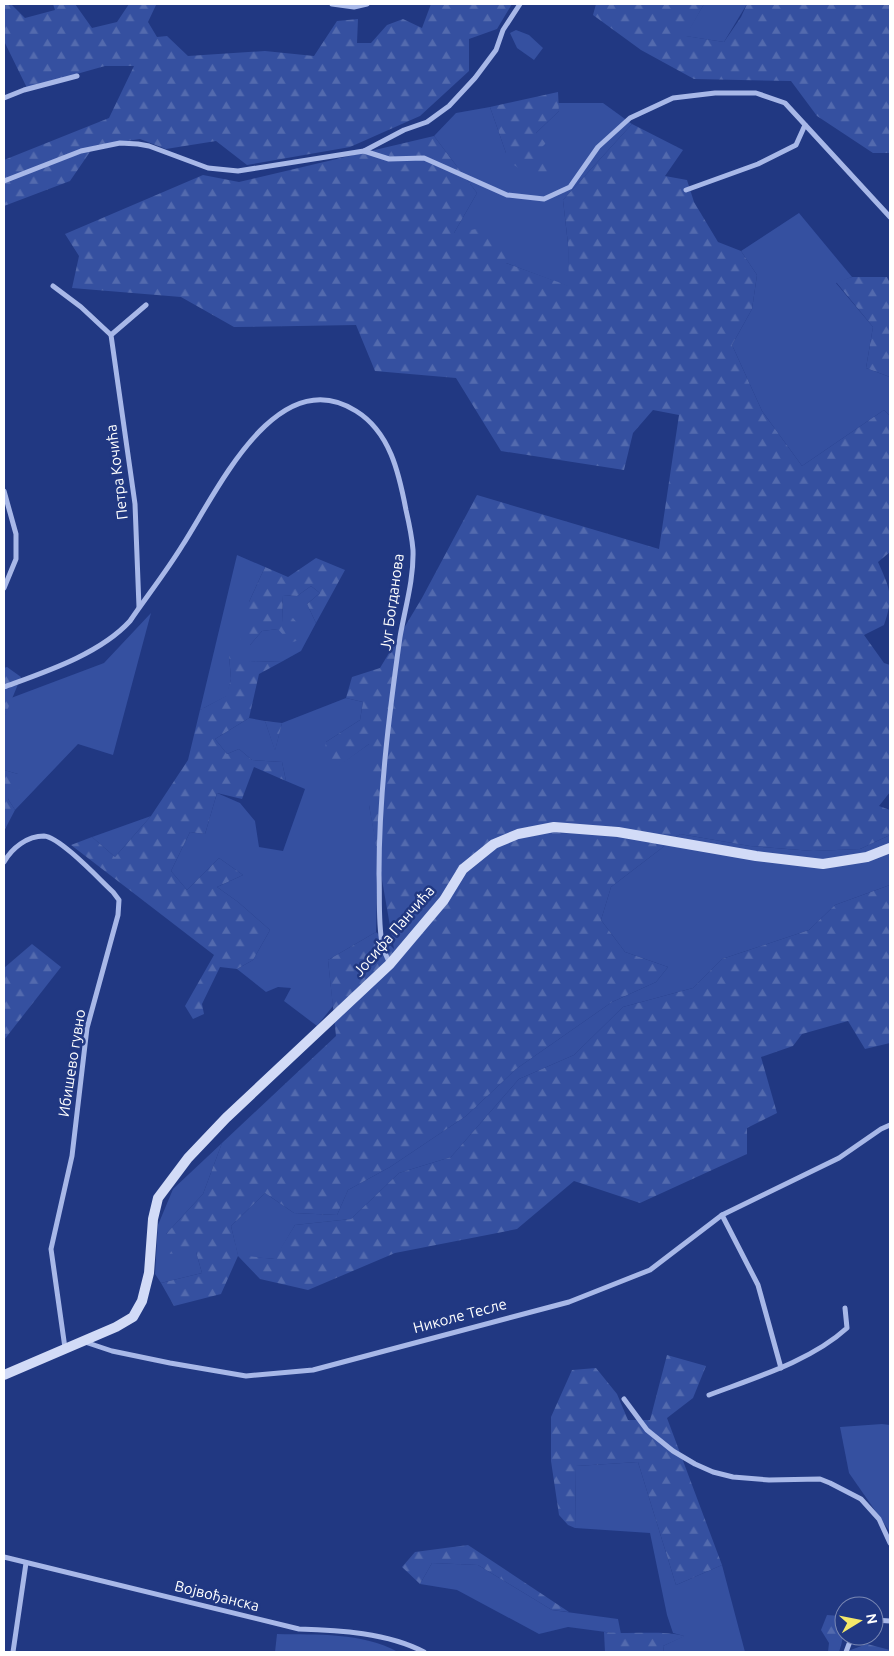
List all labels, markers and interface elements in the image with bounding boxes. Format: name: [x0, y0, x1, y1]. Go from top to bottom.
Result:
street label: Петра Кочића: [102, 423, 131, 521]
street label: Југ Богданова: [376, 552, 407, 651]
street label: Јосифа Панчића: [350, 882, 438, 979]
street label: Ибишево гувно: [55, 1008, 88, 1118]
street label: Николе Тесле: [411, 1295, 509, 1336]
street label: Војвођанска: [173, 1577, 261, 1614]
north arrow: [834, 1596, 884, 1646]
text: N: [863, 1612, 881, 1625]

